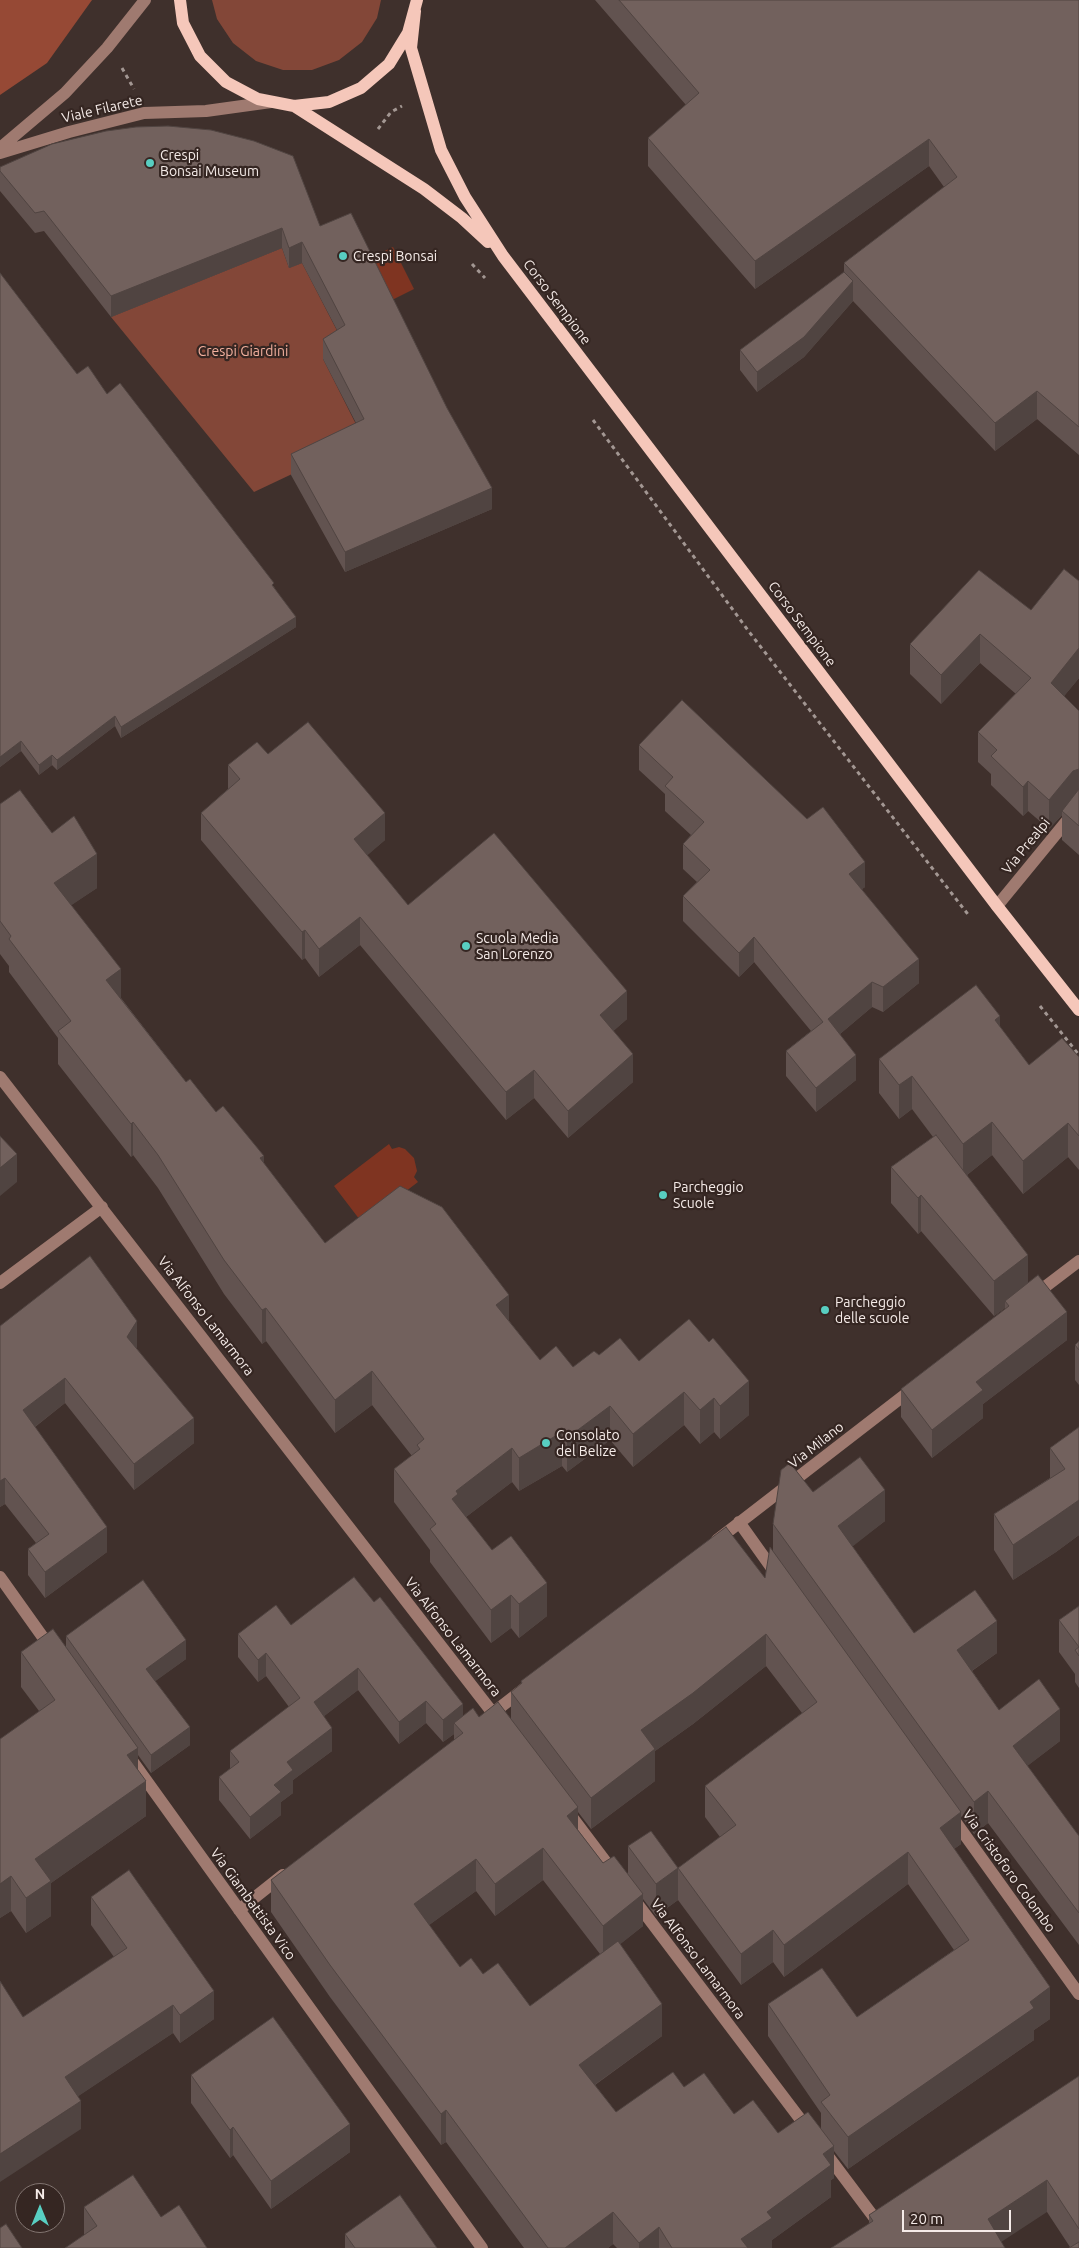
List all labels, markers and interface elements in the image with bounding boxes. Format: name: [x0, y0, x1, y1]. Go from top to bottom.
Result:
street label: Viale Filarete: [60, 92, 144, 126]
place label: Crespi Bonsai Museum: [160, 147, 259, 180]
marker: Crespi Bonsai Museum: [144, 157, 156, 169]
place label: Crespi Bonsai: [353, 248, 437, 264]
marker: Crespi Bonsai: [337, 250, 349, 262]
street label: Corso Sempione: [520, 256, 594, 348]
park label: Crespi Giardini: [198, 343, 288, 359]
street label: Corso Sempione: [765, 578, 839, 670]
street label: Via Prealpi: [998, 815, 1054, 877]
place label: Scuola Media San Lorenzo: [476, 930, 559, 962]
marker: Scuola Media San Lorenzo: [460, 940, 472, 952]
place label: Parcheggio Scuole: [673, 1179, 744, 1212]
marker: Parcheggio Scuole: [657, 1189, 669, 1201]
street label: Via Alfonso Lamarmora: [154, 1253, 258, 1379]
place label: Parcheggio delle scuole: [835, 1294, 909, 1326]
marker: Parcheggio delle scuole: [819, 1304, 831, 1316]
street label: Via Milano: [785, 1418, 847, 1472]
place label: Consolato del Belize: [556, 1427, 620, 1460]
marker: Consolato del Belize: [540, 1437, 552, 1449]
street label: Via Alfonso Lamarmora: [401, 1574, 505, 1700]
street label: Via Cristoforo Colombo: [959, 1806, 1059, 1936]
street label: Via Giambattista Vico: [207, 1845, 299, 1963]
street label: Via Alfonso Lamarmora: [647, 1895, 749, 2023]
north arrow: [15, 2183, 65, 2233]
text: N: [35, 2186, 45, 2202]
scale bar: [904, 2200, 1013, 2232]
text: 20 m: [910, 2210, 943, 2227]

